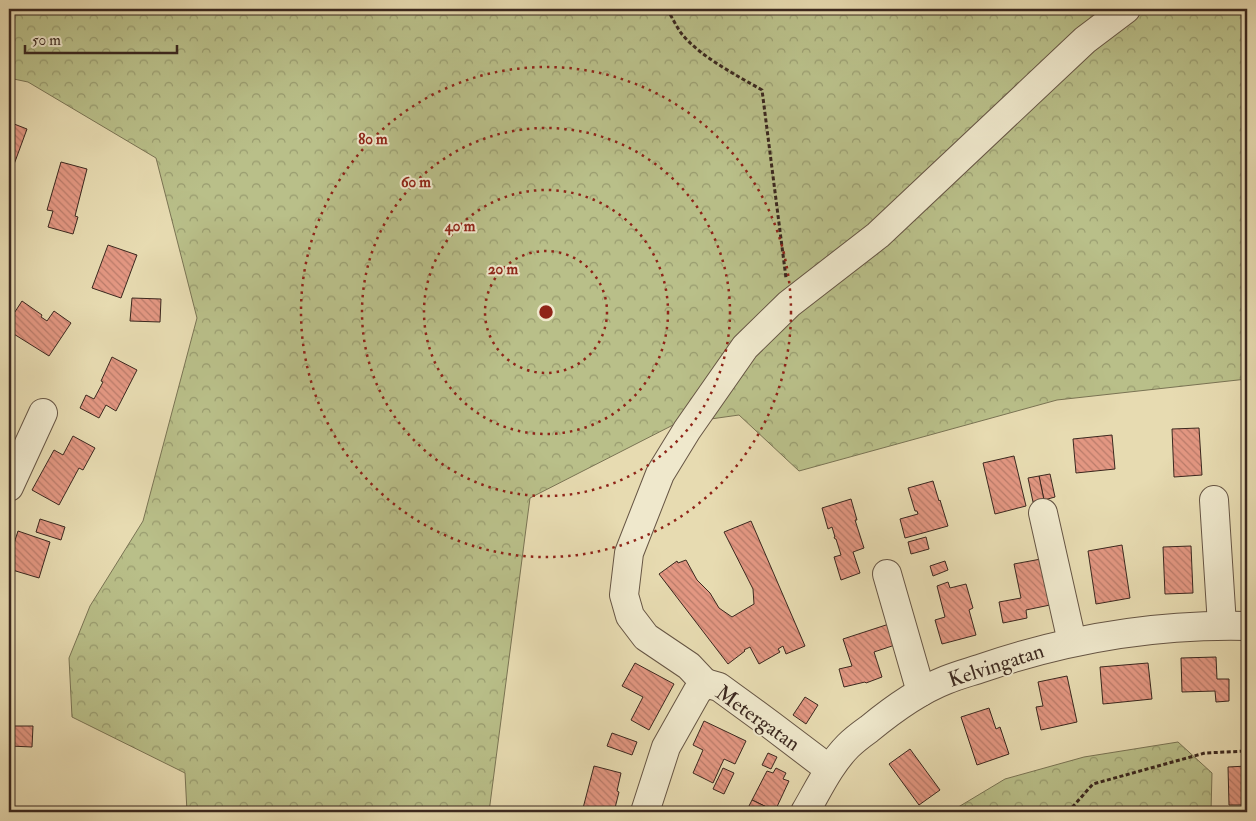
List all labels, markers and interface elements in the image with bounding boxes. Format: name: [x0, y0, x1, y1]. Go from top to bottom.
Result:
scale bar: [25, 22, 178, 54]
text: 50 m: [32, 31, 61, 50]
text: 80 m: [358, 130, 388, 149]
text: 60 m: [401, 173, 431, 192]
text: 40 m: [444, 217, 476, 236]
text: 20 m: [488, 260, 518, 279]
centre of rings: [537, 303, 555, 321]
street label: Kelvingatan: [945, 637, 1048, 694]
street label: Metergatan: [710, 679, 805, 757]

